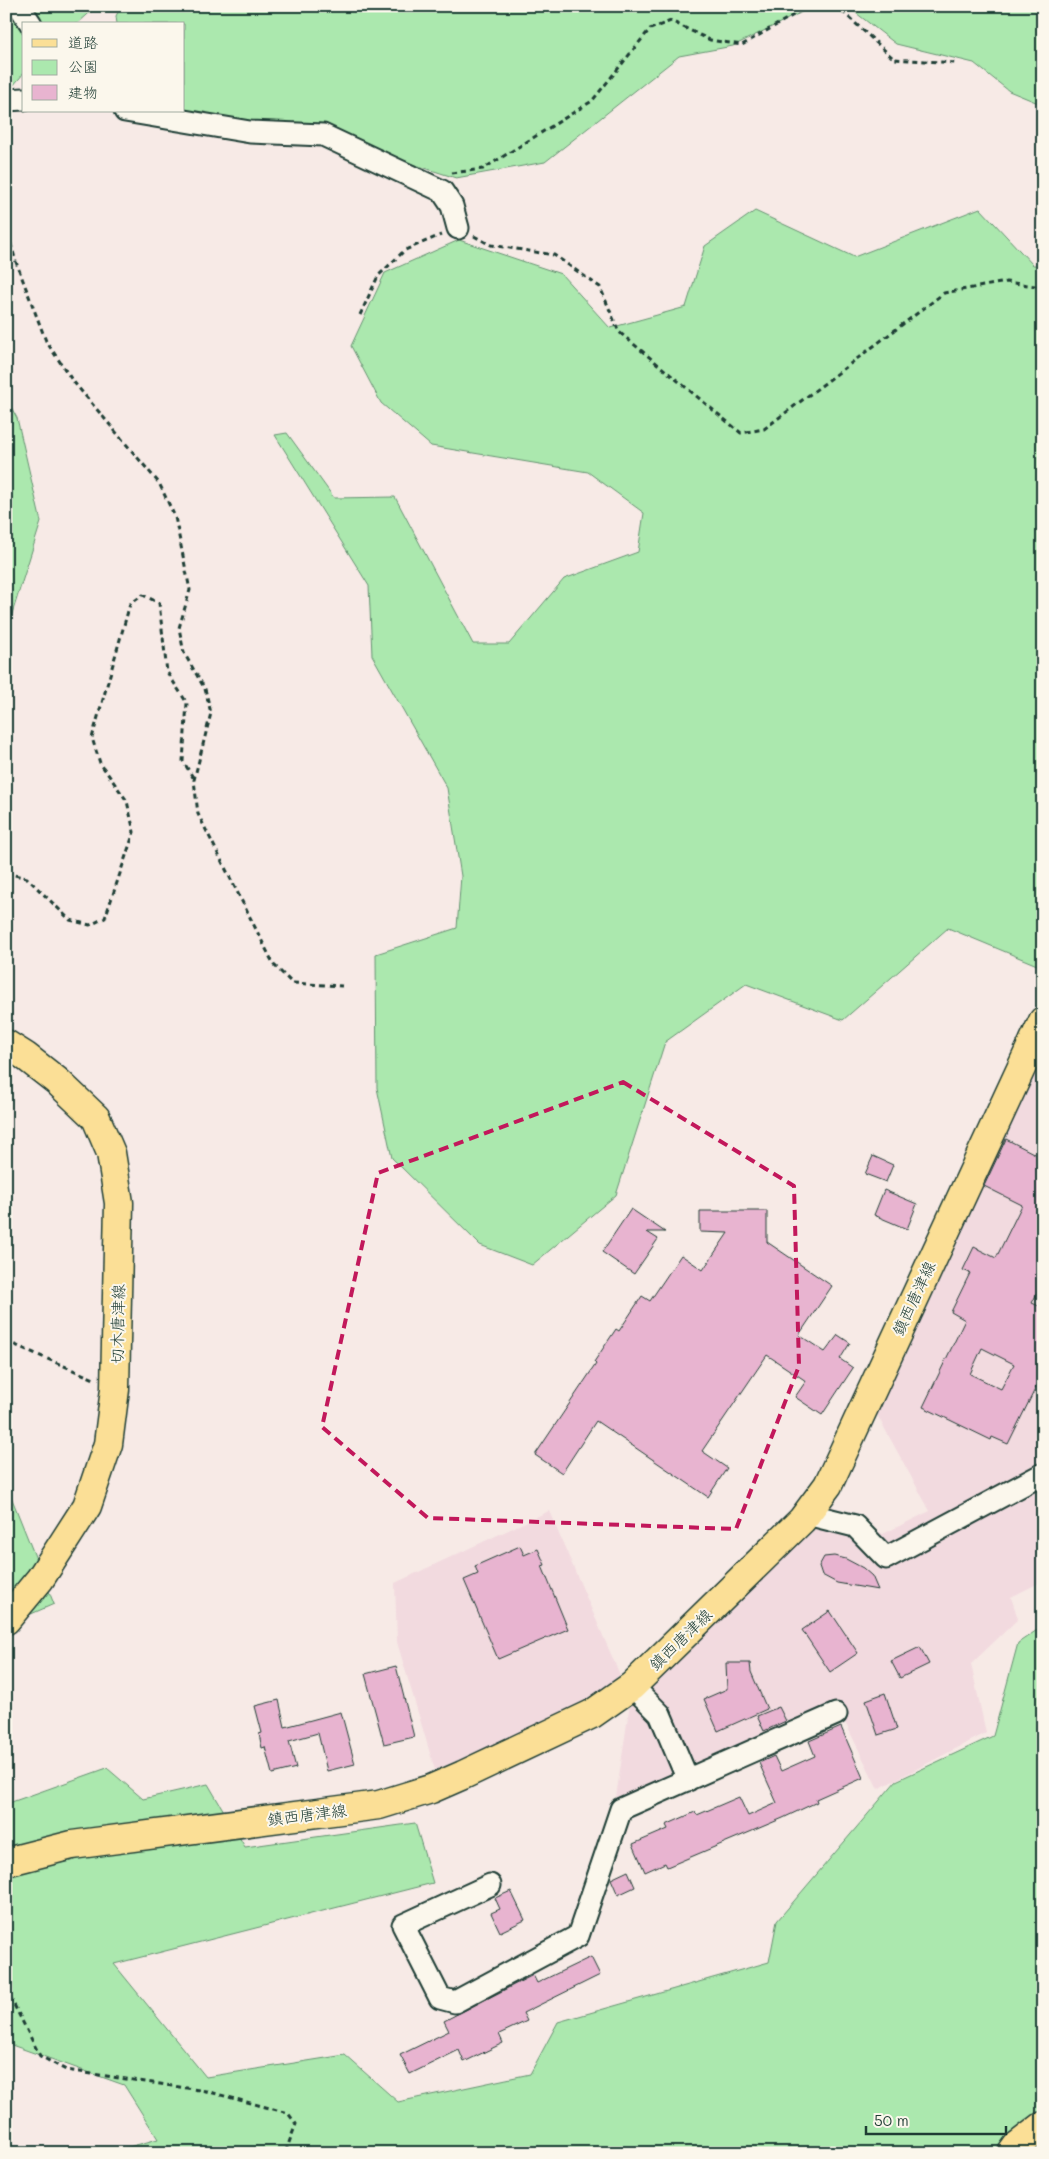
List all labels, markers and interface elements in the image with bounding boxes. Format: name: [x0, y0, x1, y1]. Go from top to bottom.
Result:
legend: [22, 22, 185, 112]
text: 道路: [68, 32, 98, 52]
text: 公園: [68, 56, 98, 76]
text: 建物: [68, 82, 98, 102]
street label: 鎮西唐津線: [887, 1257, 939, 1339]
street label: 切木唐津線: [106, 1284, 128, 1364]
street label: 鎮西唐津線: [644, 1604, 716, 1674]
street label: 鎮西唐津線: [266, 1799, 348, 1829]
scale bar: [866, 2104, 1006, 2136]
text: 50 m: [874, 2110, 909, 2130]

